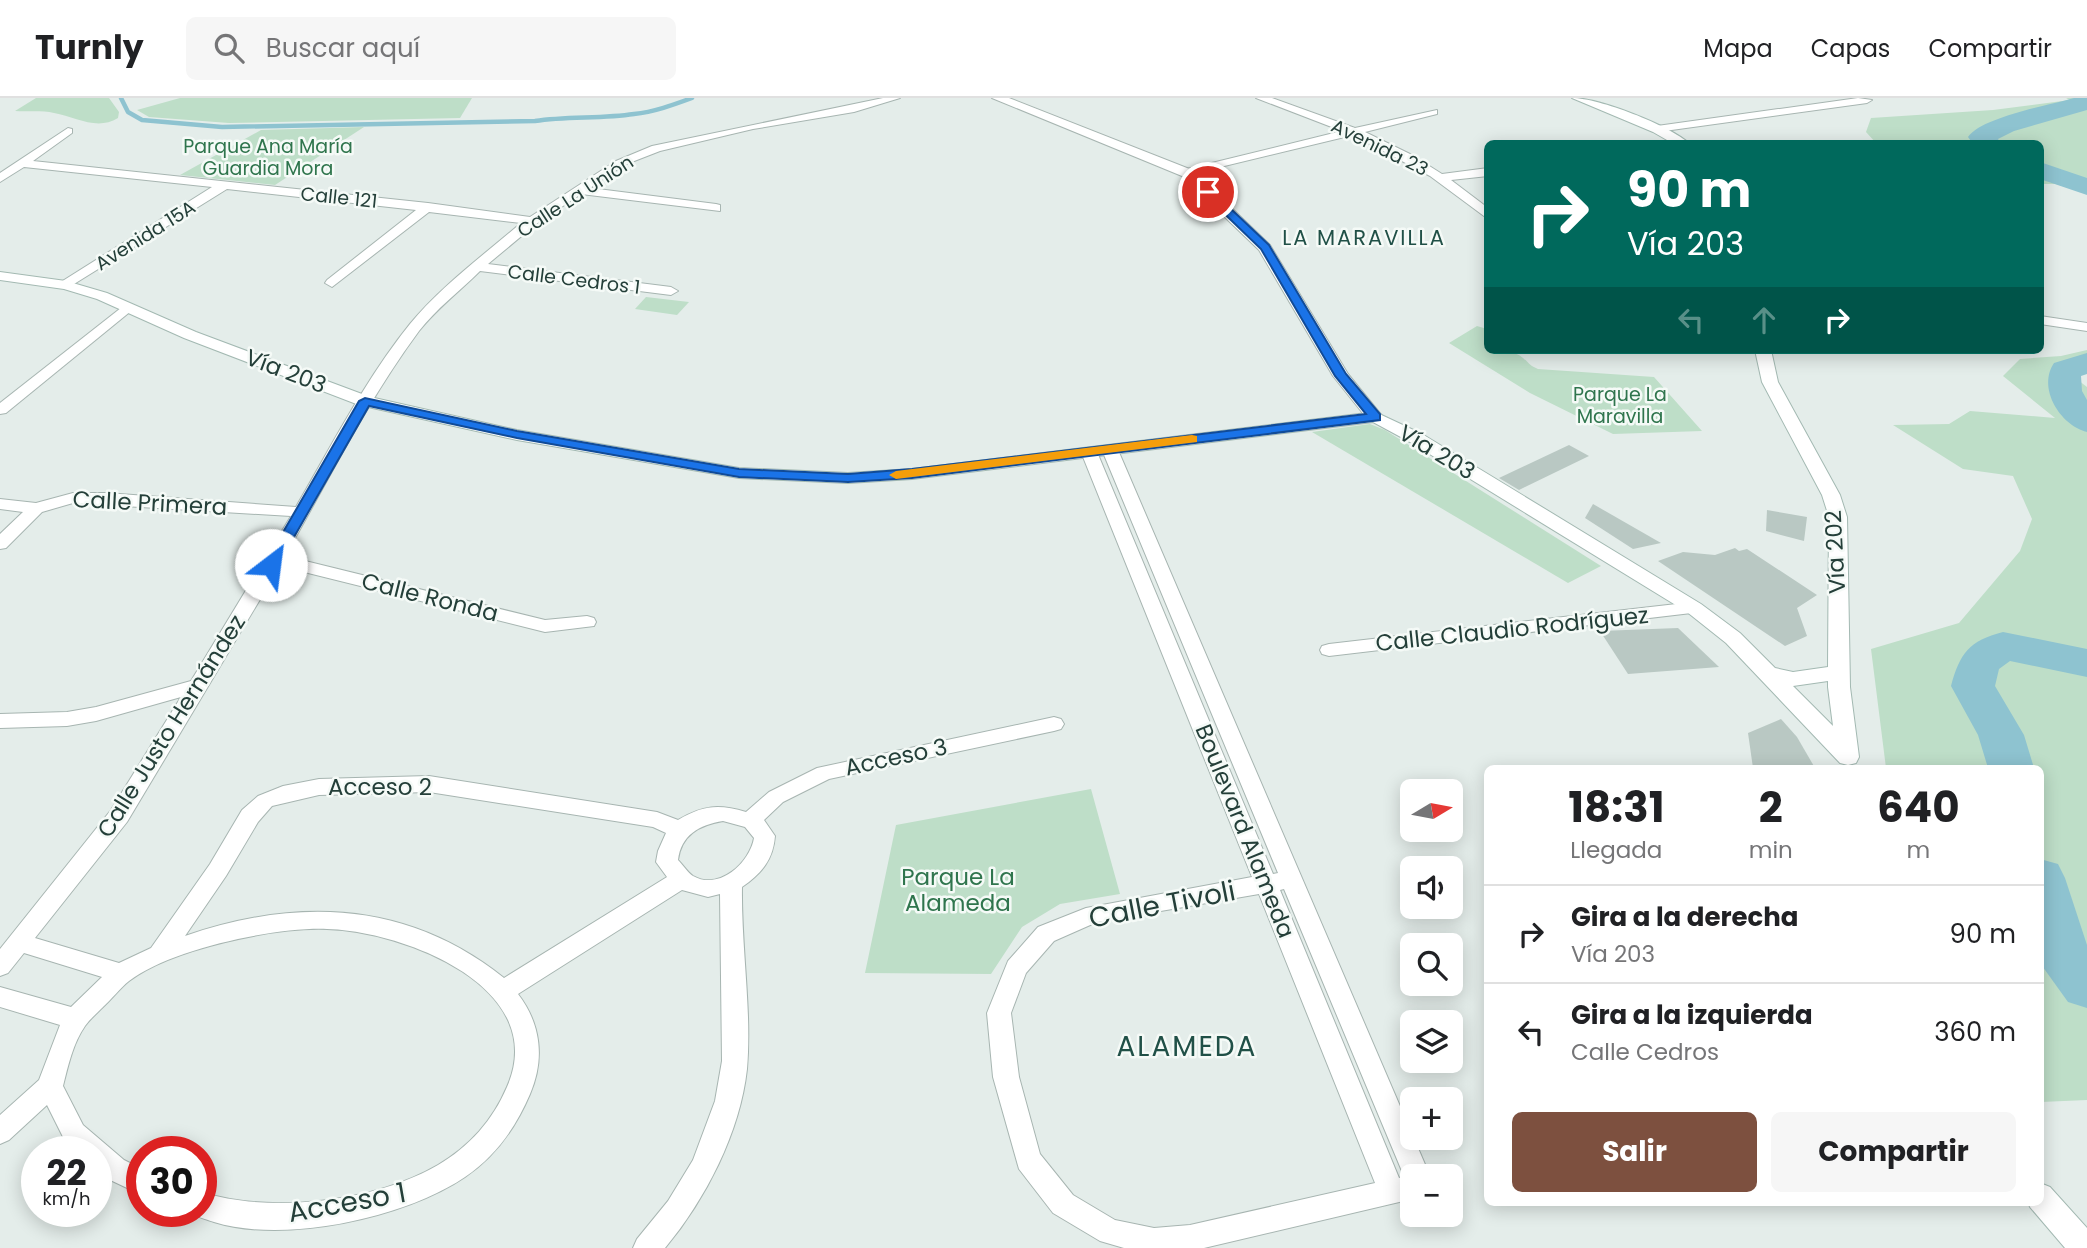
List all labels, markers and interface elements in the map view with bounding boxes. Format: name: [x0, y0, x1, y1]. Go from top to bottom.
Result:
search box: [186, 17, 676, 80]
text: Turnly: [35, 24, 144, 71]
icon: search: [210, 29, 248, 67]
text: Buscar aquí: [266, 30, 420, 66]
text: Mapa: [1703, 32, 1773, 65]
text: Capas: [1811, 32, 1890, 65]
text: Compartir: [1928, 32, 2052, 65]
street label: Avenida 23: [1327, 112, 1433, 183]
park label: Parque Ana María Guardia Mora: [183, 133, 353, 182]
street label: Calle La Unión: [512, 149, 639, 244]
text: 90 m: [1627, 156, 1751, 224]
pin: [1178, 162, 1238, 222]
icon: right: [1512, 168, 1603, 259]
icon: arrive: [1189, 173, 1227, 211]
street label: Calle 121: [299, 180, 379, 215]
street label: Avenida 15A: [90, 194, 201, 277]
text: Vía 203: [1627, 221, 1744, 266]
district label: LA MARAVILLA: [1282, 223, 1446, 252]
street label: Calle Cedros 1: [506, 258, 642, 301]
icon: left: [1672, 301, 1710, 339]
icon: ahead: [1745, 301, 1783, 339]
icon: right: [1818, 301, 1856, 339]
street label: Vía 203: [241, 341, 331, 401]
park label: Parque La Maravilla: [1573, 381, 1667, 430]
street label: Vía 203: [1393, 417, 1481, 487]
street label: Calle Primera: [72, 483, 228, 523]
street label: Vía 202: [1817, 509, 1853, 595]
position arrow: [234, 528, 308, 602]
street label: Calle Ronda: [358, 565, 502, 629]
street label: Calle Claudio Rodríguez: [1374, 599, 1650, 659]
street label: Calle Justo Hernández: [89, 608, 253, 844]
street label: Boulevard Alameda: [1187, 719, 1303, 943]
street label: Acceso 3: [842, 731, 950, 783]
street label: Acceso 2: [328, 771, 432, 803]
text: 18:31: [1568, 778, 1664, 837]
text: 2: [1759, 778, 1783, 837]
text: 640: [1877, 778, 1960, 837]
north arrow: [1400, 779, 1463, 842]
map controls: [1400, 779, 1463, 1227]
text: Llegada: [1570, 834, 1662, 866]
text: min: [1749, 834, 1793, 866]
text: m: [1907, 834, 1930, 866]
button: sound: [1400, 856, 1463, 919]
park label: Parque La Alameda: [901, 861, 1015, 919]
street label: Calle Tivoli: [1085, 871, 1239, 938]
text: Gira a la derecha: [1571, 899, 1799, 935]
icon: right: [1512, 915, 1550, 953]
text: 90 m: [1950, 916, 2016, 952]
button: search: [1400, 933, 1463, 996]
text: Vía 203: [1571, 938, 1655, 970]
text: Gira a la izquierda: [1571, 997, 1813, 1033]
button: layers: [1400, 1010, 1463, 1073]
icon: left: [1512, 1013, 1550, 1051]
text: 360 m: [1934, 1014, 2016, 1050]
district label: ALAMEDA: [1117, 1027, 1257, 1066]
text: Calle Cedros: [1571, 1036, 1719, 1068]
button: +: [1400, 1087, 1463, 1150]
button: Salir: [1512, 1112, 1757, 1192]
button: Compartir: [1771, 1112, 2016, 1192]
speed limit sign: 30: [126, 1136, 217, 1227]
text: 22: [47, 1148, 86, 1197]
button: −: [1400, 1164, 1463, 1227]
street label: Acceso 1: [285, 1173, 409, 1232]
text: km/h: [43, 1186, 90, 1211]

